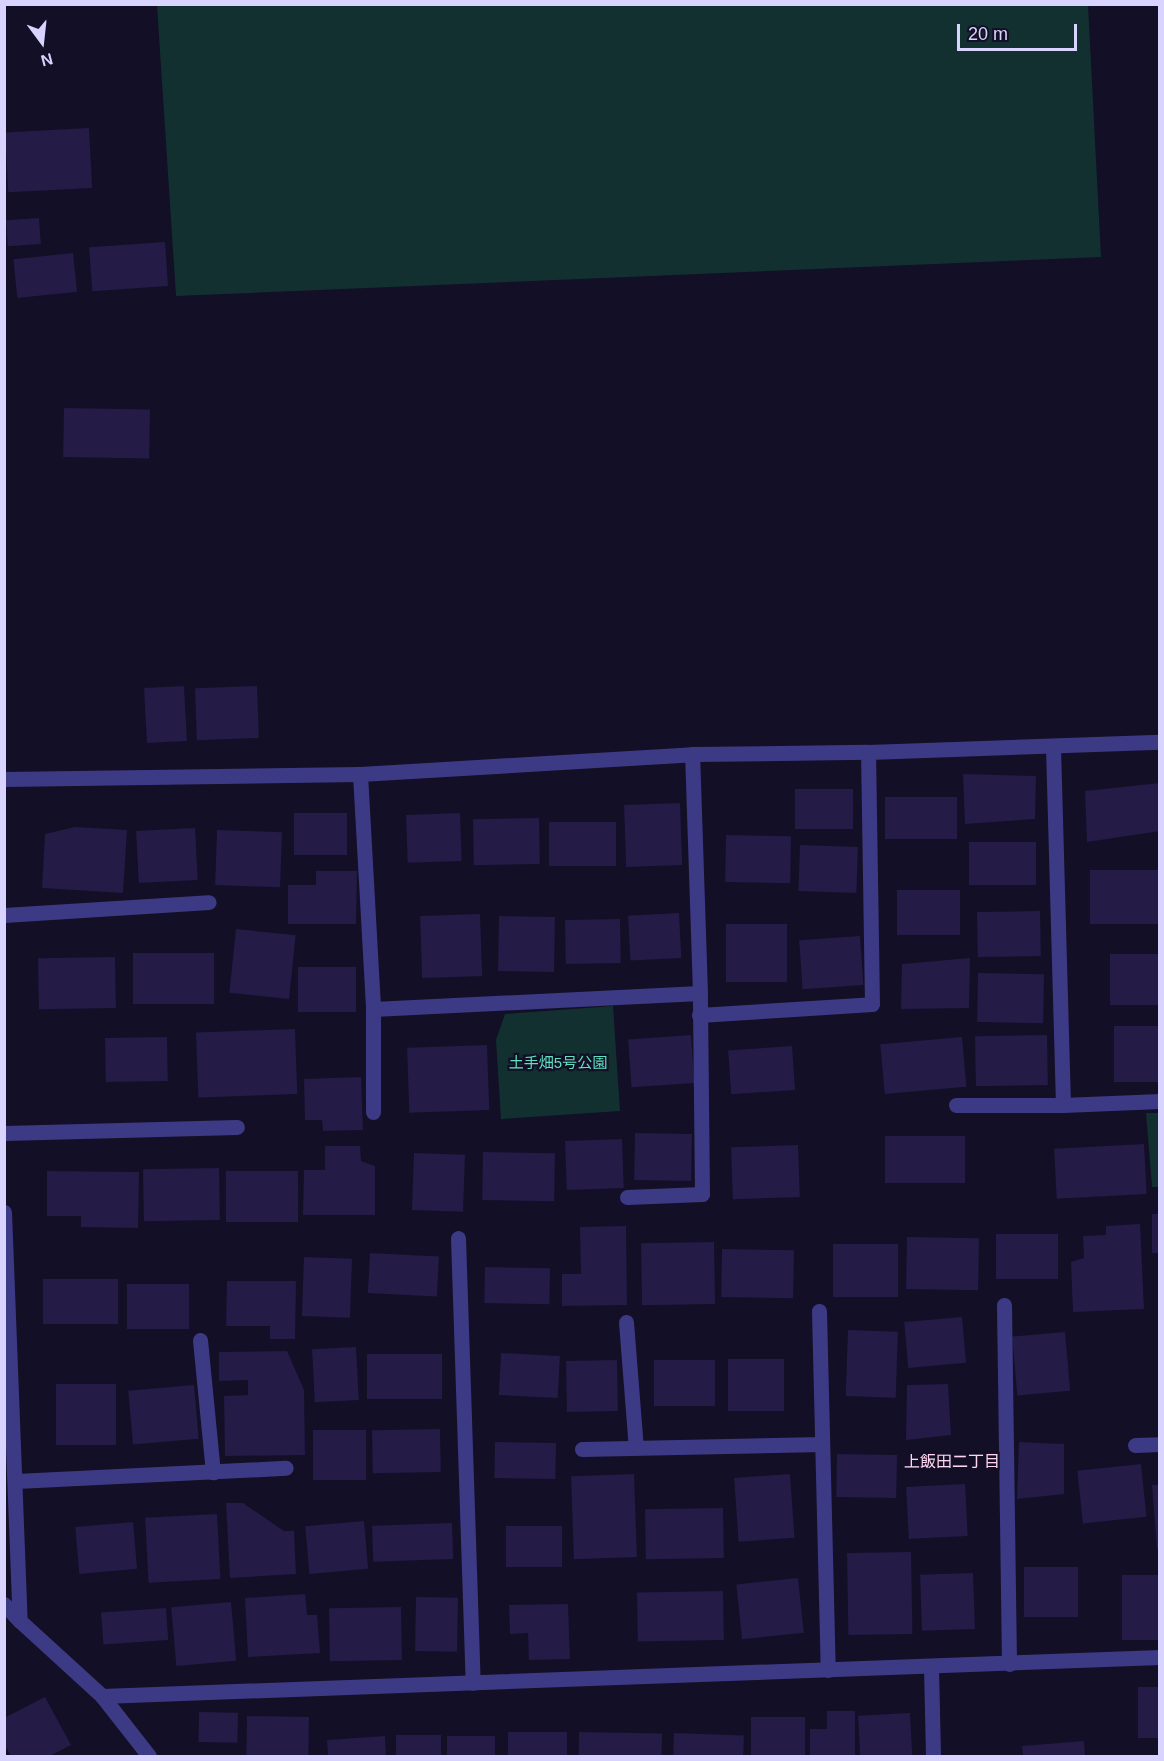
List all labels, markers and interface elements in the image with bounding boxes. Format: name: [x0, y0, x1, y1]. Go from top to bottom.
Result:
north arrow: [12, 12, 72, 72]
scale bar: [960, 12, 1080, 50]
text: 20 m: [968, 24, 1008, 44]
text: N: [39, 50, 55, 70]
park label: 土手畑5号公園: [509, 1054, 607, 1072]
district label: 上飯田二丁目: [904, 1452, 1000, 1472]

